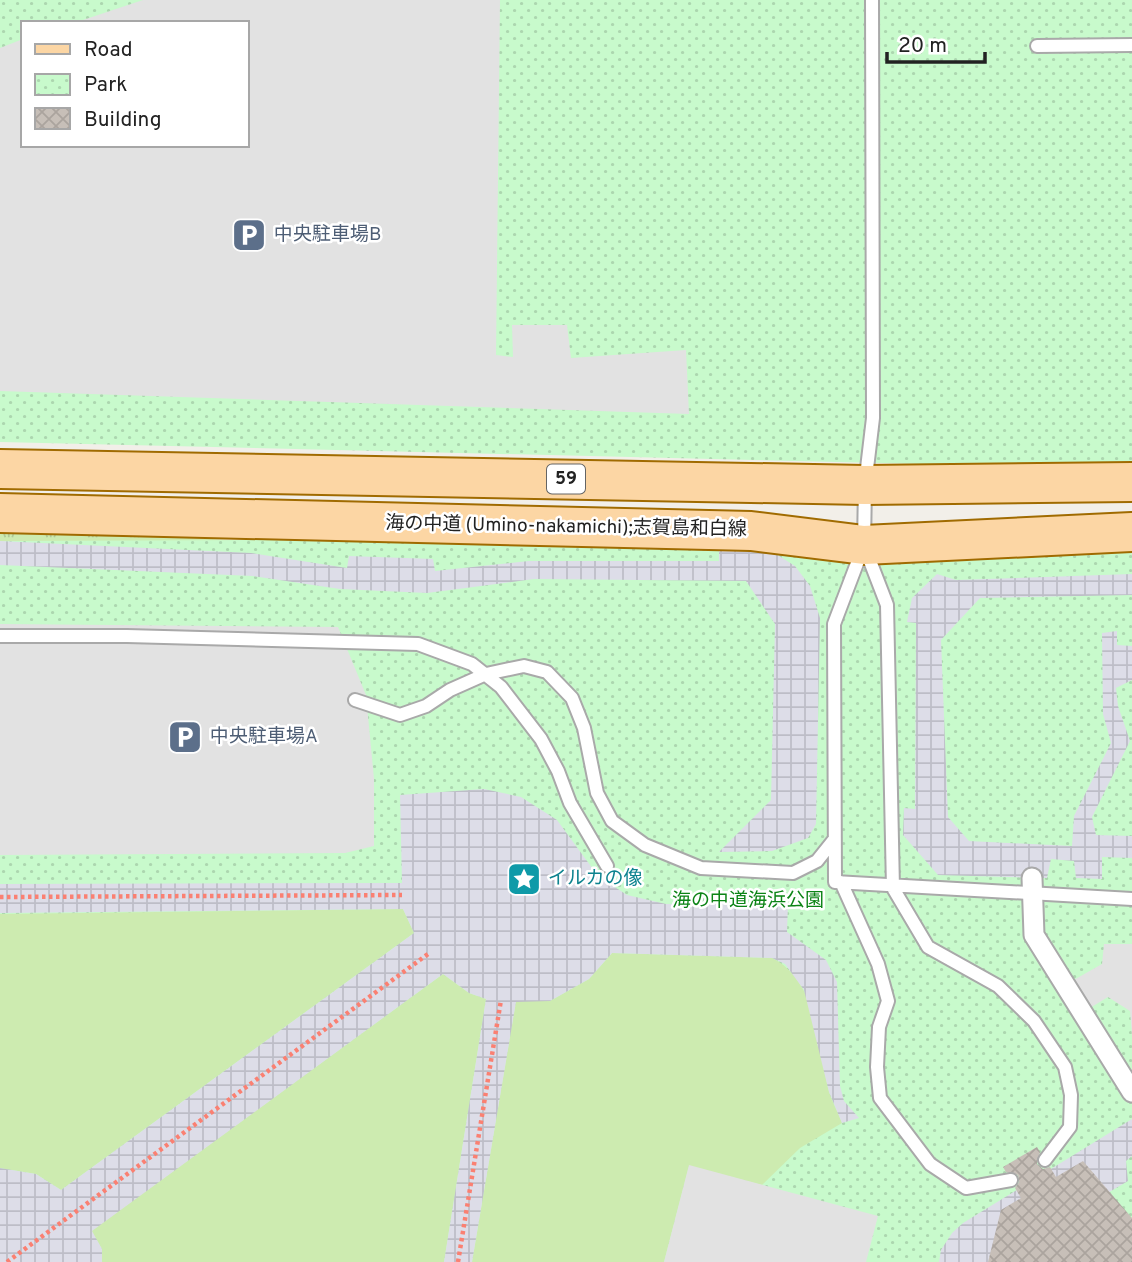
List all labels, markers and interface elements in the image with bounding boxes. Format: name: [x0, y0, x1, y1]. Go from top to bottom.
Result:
legend: [21, 21, 248, 147]
scale bar: [887, 21, 985, 65]
text: 20 m: [898, 33, 947, 60]
text: Road: [84, 37, 133, 64]
text: Park: [84, 72, 127, 99]
text: Building: [84, 107, 162, 134]
parking icon: 中央駐車場B: [230, 216, 268, 254]
place label: 中央駐車場B: [274, 223, 381, 247]
road number: 59: [547, 464, 585, 494]
street label: 海の中道 (Umino-nakamichi);志賀島和白線: [385, 512, 747, 542]
parking icon: 中央駐車場A: [166, 718, 204, 756]
place label: 中央駐車場A: [210, 725, 318, 749]
place icon: イルカの像: [505, 860, 543, 898]
place label: イルカの像: [548, 867, 642, 891]
park label: 海の中道海浜公園: [672, 889, 824, 913]

